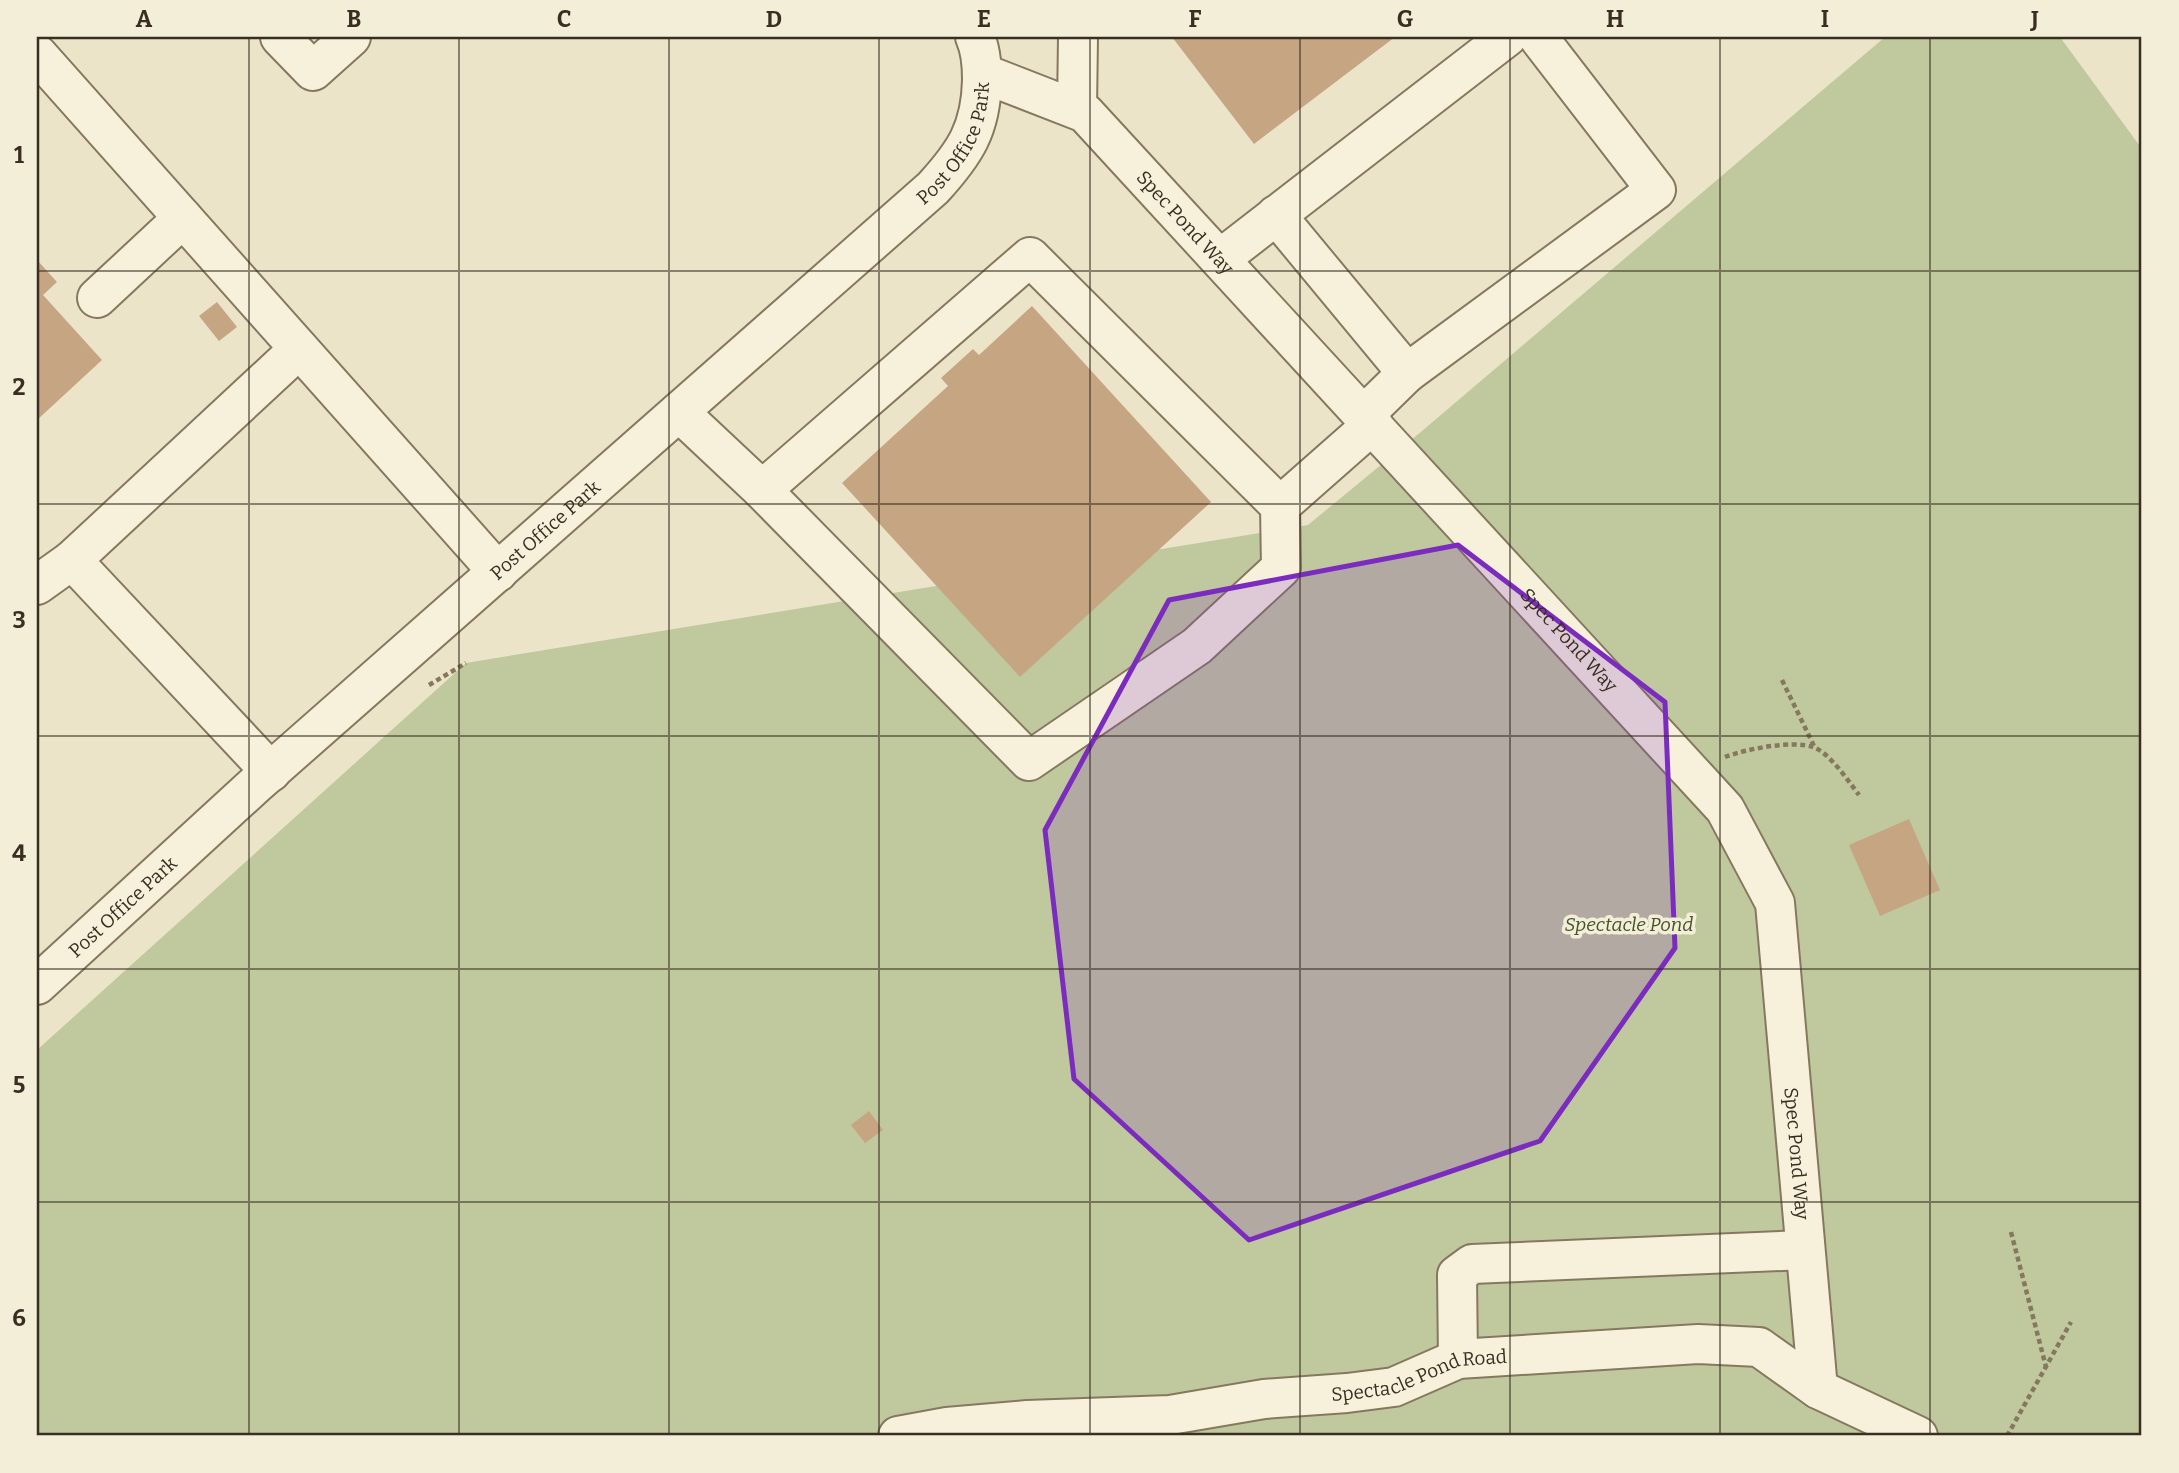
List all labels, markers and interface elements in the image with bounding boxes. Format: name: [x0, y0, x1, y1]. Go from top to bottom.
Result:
text: A: [136, 5, 153, 33]
text: B: [347, 5, 361, 33]
text: C: [557, 5, 571, 33]
text: D: [766, 5, 782, 33]
text: E: [977, 5, 991, 33]
text: F: [1189, 5, 1202, 33]
text: G: [1397, 5, 1414, 33]
text: H: [1606, 5, 1624, 33]
text: I: [1821, 5, 1829, 33]
text: J: [2029, 5, 2039, 33]
street label: Post Office Park: [911, 81, 994, 209]
text: 1: [14, 141, 24, 169]
street label: Spec Pond Way: [1132, 166, 1240, 280]
text: 2: [13, 373, 26, 401]
street label: Post Office Park: [485, 475, 605, 584]
street label: Spec Pond Way: [1516, 583, 1623, 697]
text: 3: [12, 606, 26, 634]
text: 4: [12, 839, 26, 867]
street label: Post Office Park: [64, 851, 182, 962]
park label: Spectacle Pond: [1565, 913, 1694, 936]
text: 5: [13, 1071, 25, 1099]
street label: Spec Pond Way: [1780, 1086, 1815, 1222]
text: 6: [12, 1304, 26, 1332]
street label: Spectacle Pond Road: [1330, 1344, 1508, 1406]

